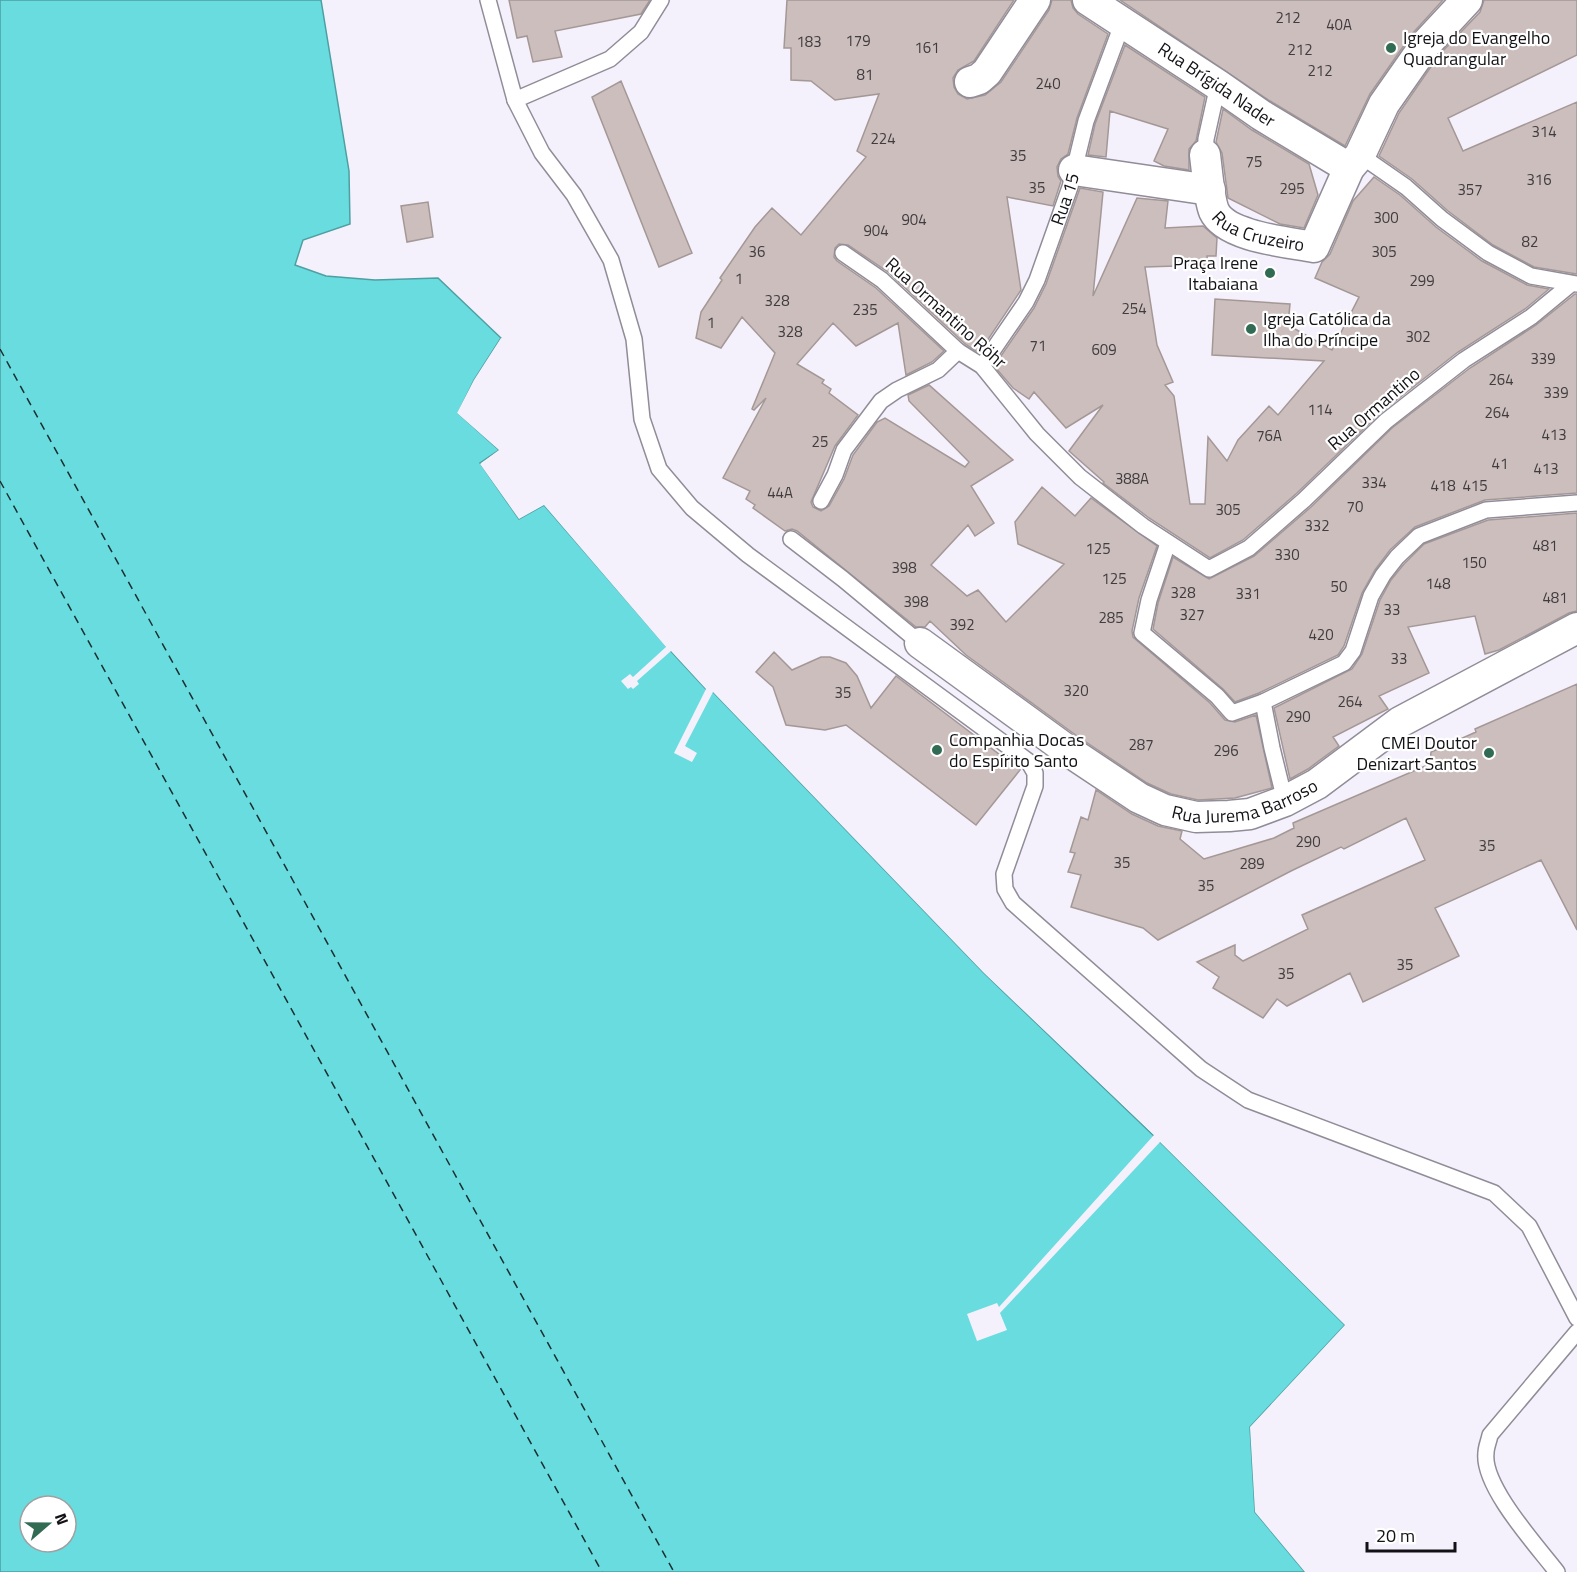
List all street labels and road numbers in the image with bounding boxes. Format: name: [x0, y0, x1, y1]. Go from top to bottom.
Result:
street label: Rua Brígida Nader: [1153, 35, 1281, 134]
street label: Rua 15: [1043, 170, 1086, 229]
street label: Rua Cruzeiro: [1206, 204, 1306, 258]
street label: Rua Ormantino Röhr: [880, 251, 1013, 375]
street label: Rua Ormantino: [1321, 361, 1426, 456]
street label: Rua Jurema Barroso: [1169, 772, 1322, 830]

